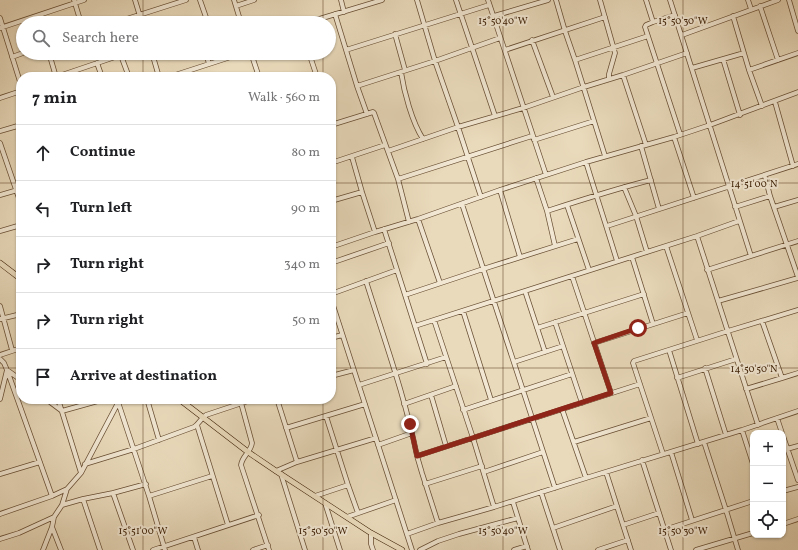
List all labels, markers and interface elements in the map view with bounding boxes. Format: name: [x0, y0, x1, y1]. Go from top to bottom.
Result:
text: 15°50'40"W: [478, 14, 528, 28]
text: 15°50'30"W: [658, 14, 708, 28]
search box: [16, 16, 336, 60]
icon: search: [30, 27, 52, 49]
text: Search here: [62, 28, 139, 49]
text: 7 min: [32, 87, 77, 110]
text: Walk · 560 m: [248, 89, 320, 107]
icon: ahead: [32, 142, 54, 164]
text: Continue: [70, 142, 135, 163]
text: 80 m: [291, 144, 320, 162]
text: 14°51'00"N: [731, 177, 778, 191]
icon: left: [32, 198, 54, 220]
text: Turn left: [70, 198, 132, 219]
text: 90 m: [291, 200, 320, 218]
icon: right: [32, 254, 54, 276]
text: Turn right: [70, 254, 144, 275]
text: 340 m: [284, 256, 320, 274]
icon: right: [32, 310, 54, 332]
text: Turn right: [70, 310, 144, 331]
text: 50 m: [292, 312, 320, 330]
route start: [629, 319, 647, 337]
text: 14°50'50"N: [731, 362, 778, 376]
icon: arrive: [32, 366, 54, 388]
text: Arrive at destination: [70, 366, 217, 387]
route end: [401, 415, 419, 433]
map controls: [750, 430, 786, 538]
button: +: [750, 430, 786, 466]
button: −: [750, 466, 786, 502]
button: locate: [750, 502, 786, 538]
text: 15°51'00"W: [119, 524, 167, 538]
text: 15°50'50"W: [298, 524, 348, 538]
text: 15°50'40"W: [478, 524, 528, 538]
text: 15°50'30"W: [658, 524, 708, 538]

